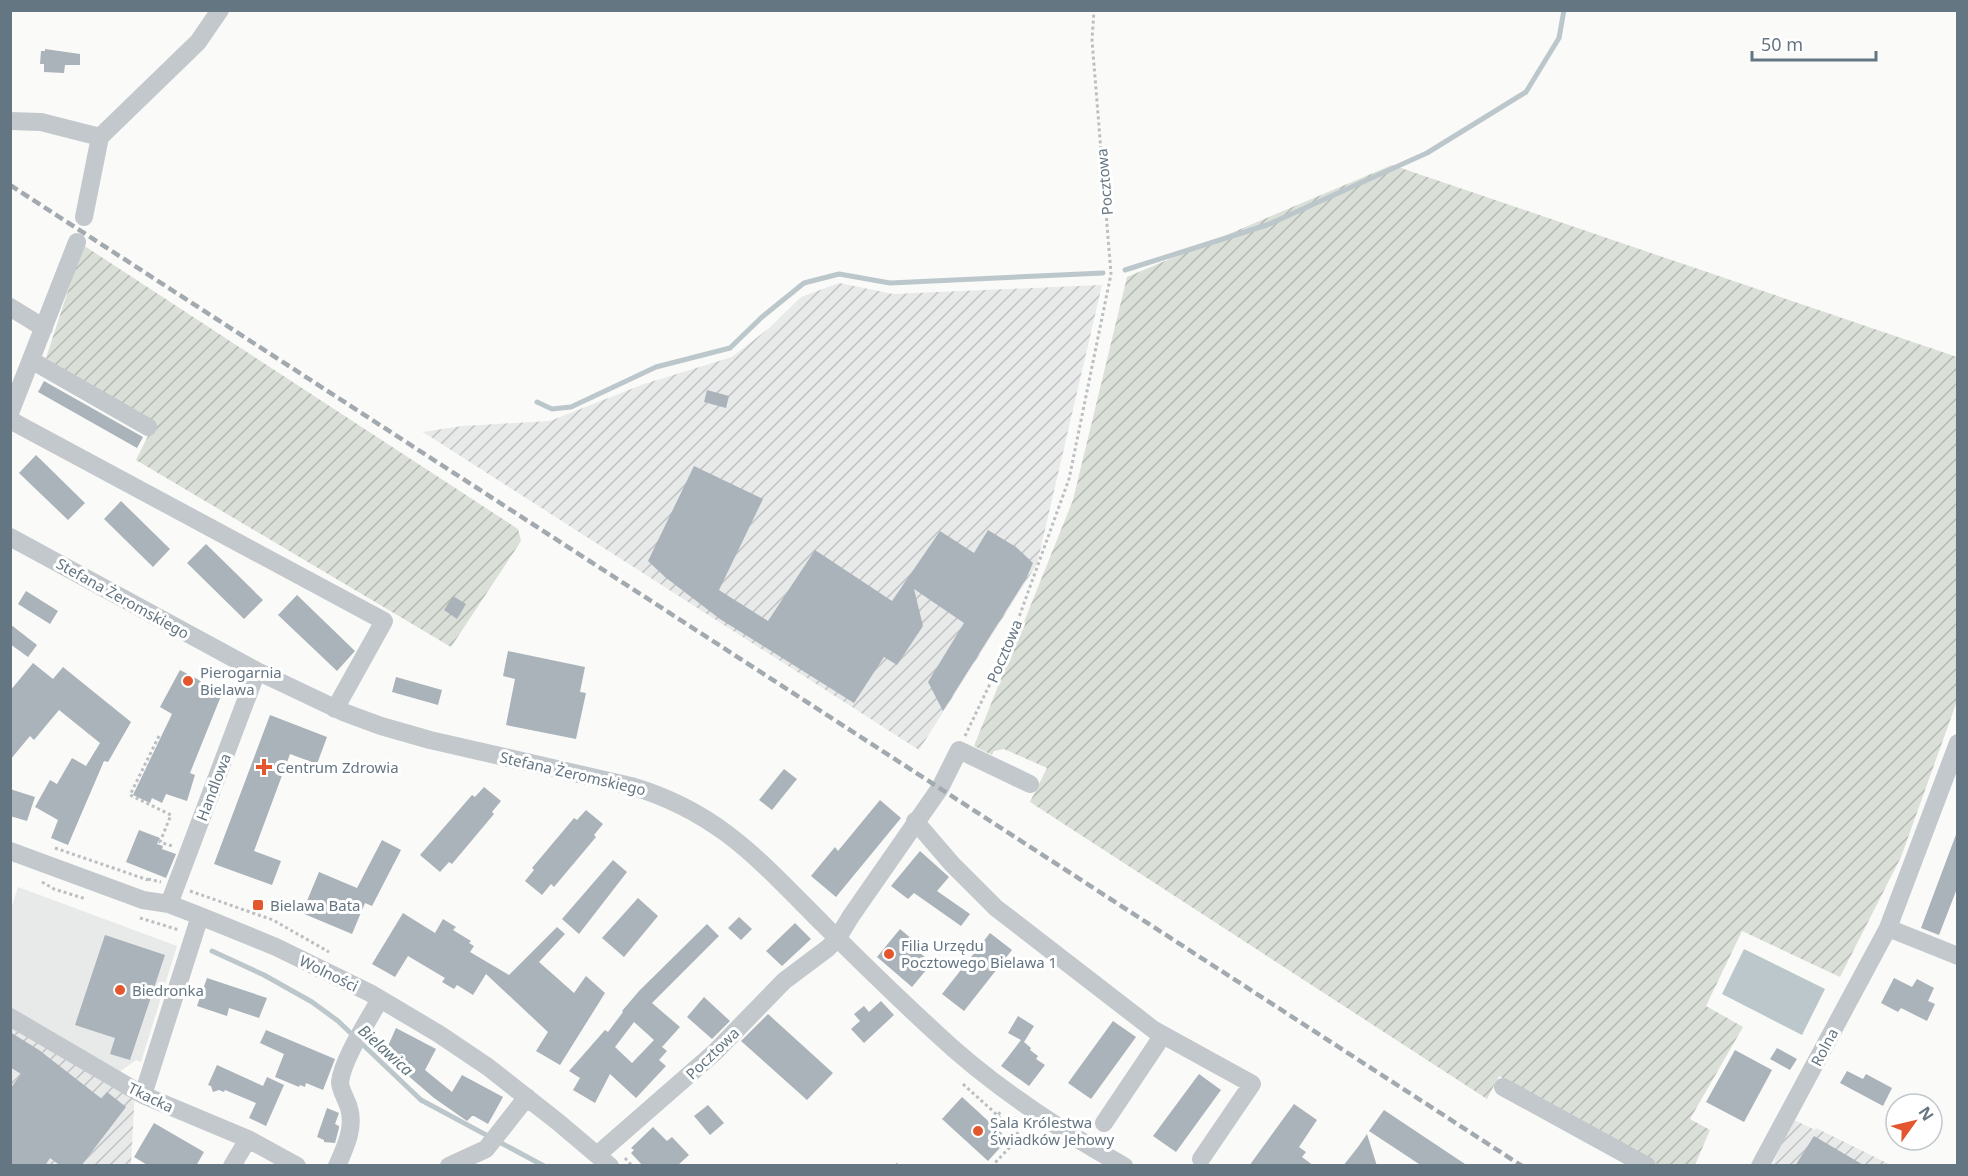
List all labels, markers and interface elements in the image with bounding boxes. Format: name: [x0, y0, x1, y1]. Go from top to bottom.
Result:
scale bar: [1752, 24, 1876, 62]
text: 50 m: [1761, 32, 1803, 56]
street label: Pocztowa: [1091, 148, 1117, 216]
street label: Stefana Żeromskiego: [53, 553, 193, 643]
street label: Pocztowa: [982, 616, 1026, 686]
place label: Pierogarnia Bielawa: [200, 662, 282, 699]
marker: Pierogarnia Bielawa: [181, 674, 195, 688]
street label: Stefana Żeromskiego: [498, 746, 648, 800]
street label: Handlowa: [191, 750, 235, 824]
place label: Centrum Zdrowia: [276, 757, 399, 777]
marker: Centrum Zdrowia: [257, 760, 271, 774]
place label: Bielawa Bata: [270, 895, 360, 915]
marker: Bielawa Bata: [251, 898, 265, 912]
place label: Filia Urzędu Pocztowego Bielawa 1: [901, 935, 1057, 972]
marker: Filia Urzędu Pocztowego Bielawa 1: [882, 947, 896, 961]
street label: Wolności: [296, 950, 362, 996]
place label: Biedronka: [132, 980, 204, 1000]
marker: Biedronka: [113, 983, 127, 997]
water label: Bielawica: [354, 1019, 418, 1081]
street label: Pocztowa: [681, 1023, 743, 1083]
street label: Rolna: [1806, 1025, 1842, 1069]
street label: Tkacka: [125, 1077, 177, 1117]
north arrow: [1884, 1092, 1944, 1152]
text: N: [1914, 1102, 1939, 1125]
place label: Sala Królestwa Świadków Jehowy: [990, 1112, 1114, 1149]
marker: Sala Królestwa Świadków Jehowy: [971, 1124, 985, 1138]

